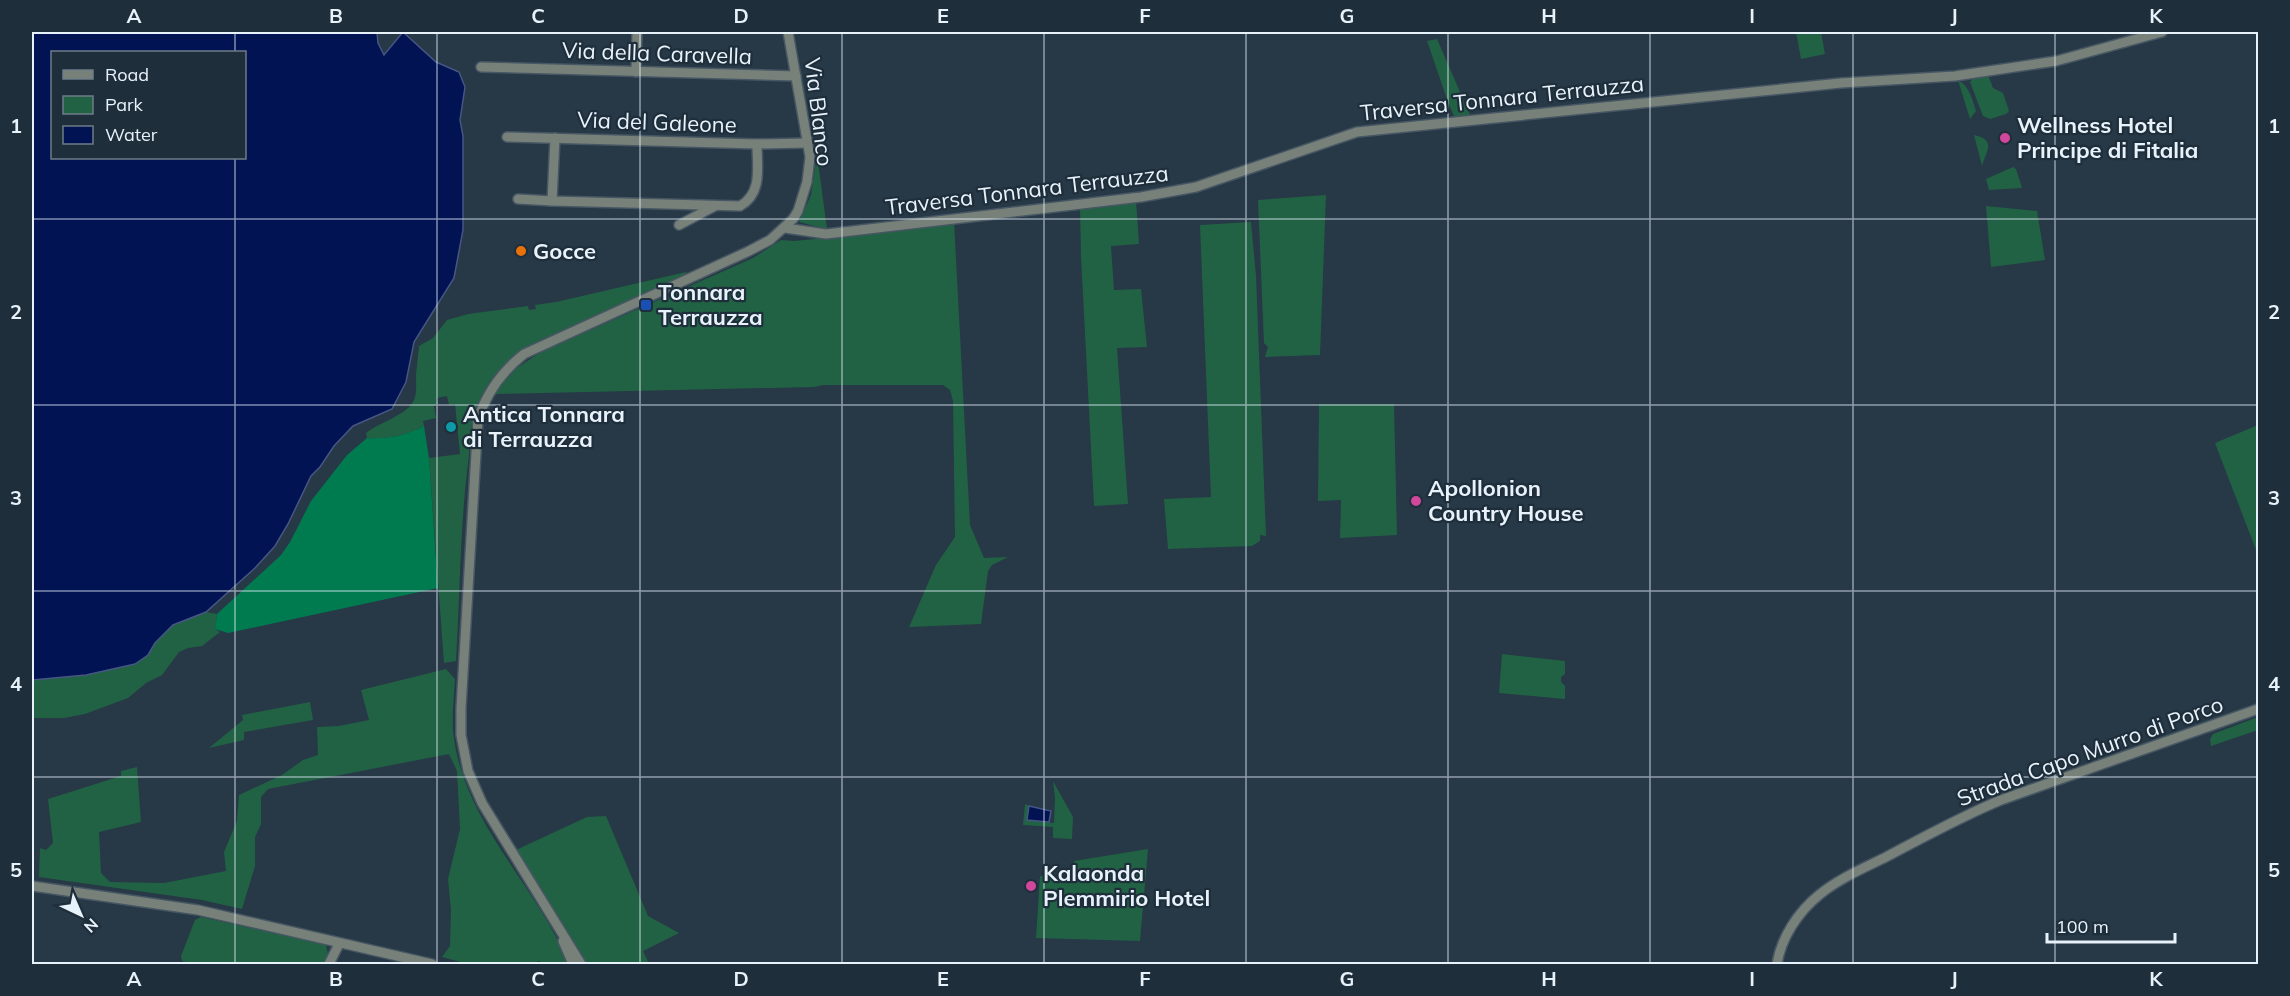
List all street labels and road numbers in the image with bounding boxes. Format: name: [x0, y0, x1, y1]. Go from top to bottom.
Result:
street label: Via della Caravella: [561, 36, 753, 70]
street label: Via Blanco: [798, 56, 840, 168]
street label: Traversa Tonnara Terrauzza: [1359, 69, 1645, 127]
street label: Via del Galeone: [577, 105, 737, 139]
street label: Traversa Tonnara Terrauzza: [884, 159, 1170, 221]
street label: Strada Capo Murro di Porco: [1953, 690, 2227, 812]

